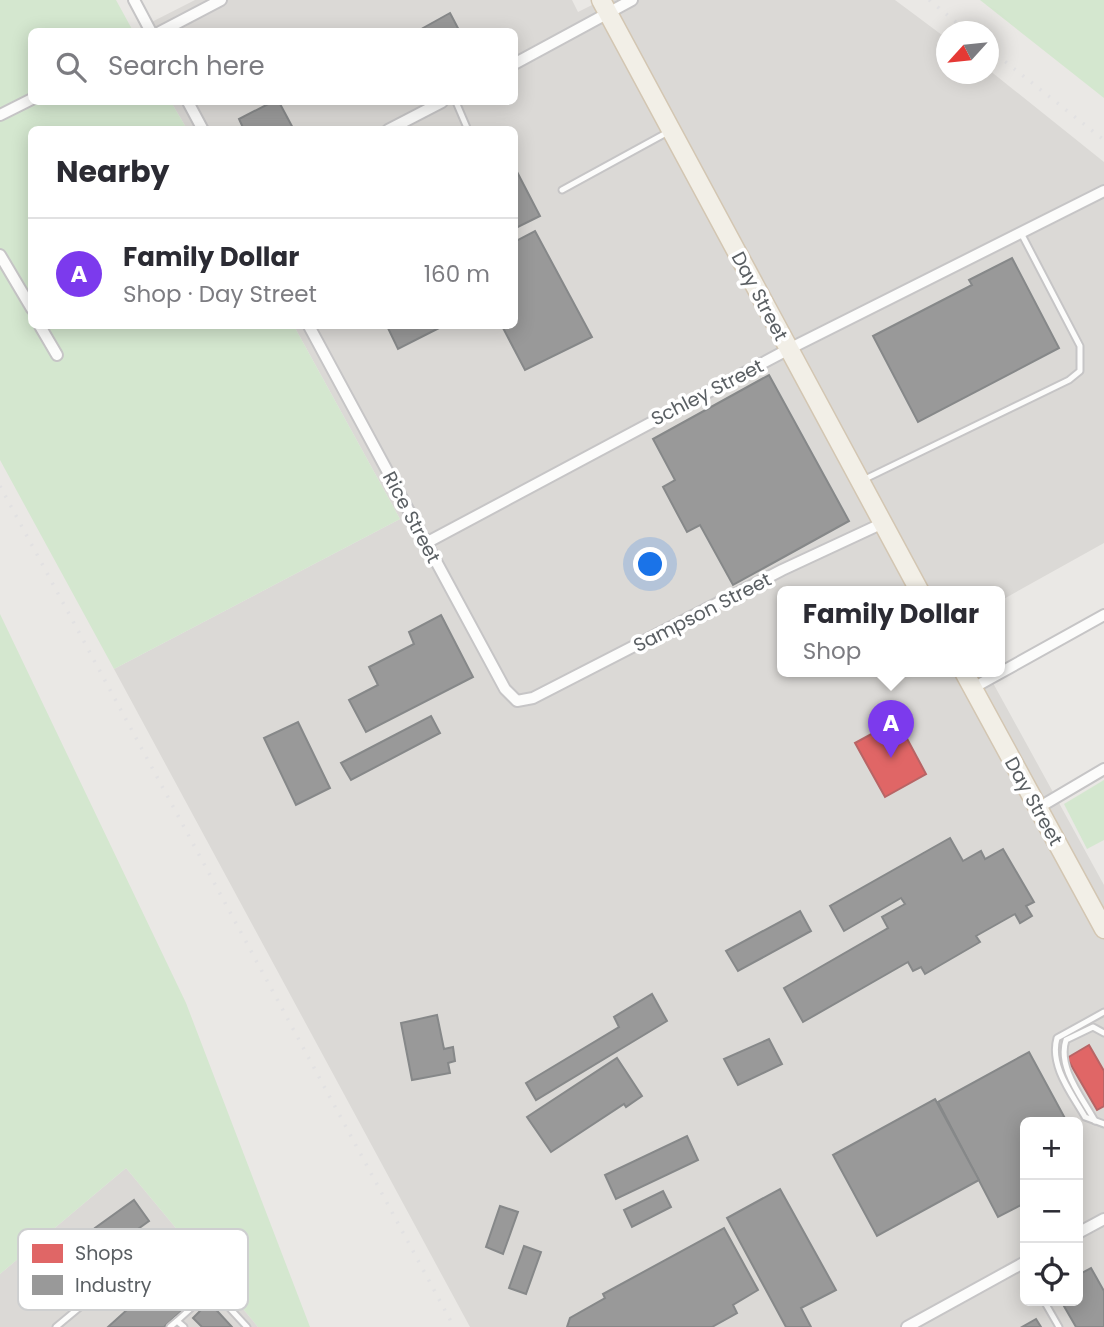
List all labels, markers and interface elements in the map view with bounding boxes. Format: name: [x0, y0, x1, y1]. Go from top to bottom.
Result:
north arrow: [936, 21, 999, 84]
search box: [28, 28, 518, 105]
icon: search: [52, 48, 90, 86]
text: Search here: [108, 48, 265, 84]
text: Nearby: [56, 150, 170, 193]
text: Family Dollar: [123, 239, 299, 275]
street label: Day Street: [725, 247, 794, 346]
text: A: [71, 258, 87, 290]
text: 160 m: [424, 258, 490, 290]
text: Shop · Day Street: [123, 278, 317, 310]
street label: Schley Street: [646, 353, 768, 432]
street label: Rice Street: [376, 467, 447, 568]
your location: [633, 547, 667, 581]
street label: Sampson Street: [629, 566, 776, 659]
popup: [777, 586, 1005, 677]
text: Family Dollar: [803, 596, 979, 632]
text: Shop: [803, 635, 861, 667]
pin: A: [868, 700, 914, 758]
street label: Day Street: [998, 752, 1069, 851]
map controls: [1020, 1117, 1083, 1306]
button: +: [1020, 1117, 1083, 1180]
button: −: [1020, 1180, 1083, 1243]
legend: [18, 1229, 248, 1310]
text: Shops: [75, 1240, 133, 1267]
button: locate: [1020, 1243, 1083, 1306]
text: Industry: [75, 1272, 152, 1299]

